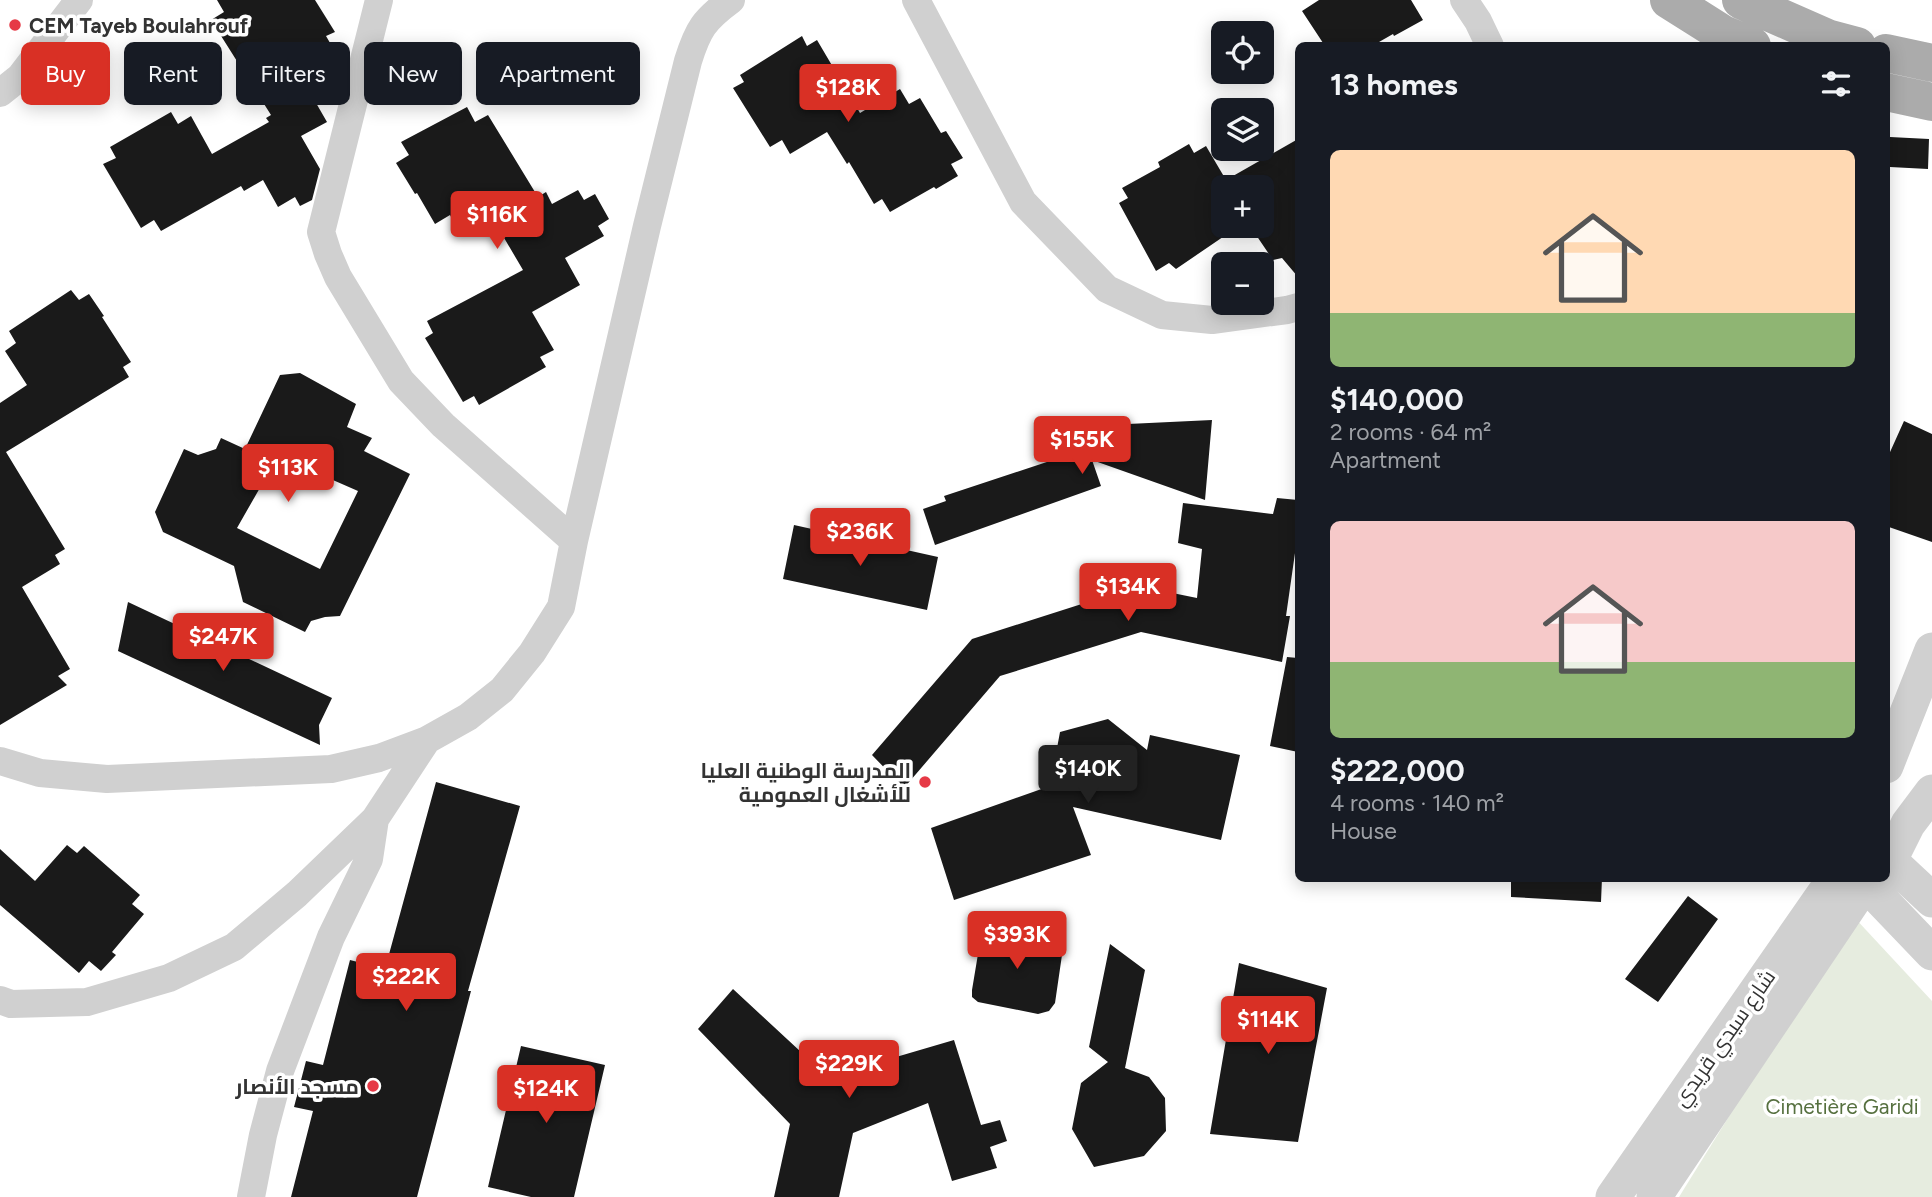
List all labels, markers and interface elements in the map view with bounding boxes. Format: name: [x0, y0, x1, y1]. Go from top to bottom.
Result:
place label: CEM Tayeb Boulahrouf: [29, 13, 249, 38]
marker: CEM Tayeb Boulahrouf: [7, 17, 23, 33]
map controls: [1211, 21, 1274, 315]
button: locate: [1211, 21, 1274, 84]
chip: Buy: [21, 42, 110, 105]
chip: Rent: [124, 42, 222, 105]
chip: Filters: [236, 42, 350, 105]
chip: New: [364, 42, 462, 105]
chip: Apartment: [476, 42, 640, 105]
pin: $128K: [799, 64, 897, 124]
icon: filters: [1817, 65, 1855, 103]
text: 13 homes: [1330, 66, 1458, 103]
text: $128K: [815, 73, 881, 101]
button: layers: [1211, 98, 1274, 161]
button: +: [1211, 175, 1274, 238]
pin: $116K: [448, 191, 546, 251]
icon: home: [1530, 195, 1656, 321]
text: $116K: [467, 200, 527, 228]
button: −: [1211, 252, 1274, 315]
text: $140,000: [1330, 381, 1464, 418]
pin: $155K: [1033, 416, 1131, 476]
text: 2 rooms · 64 m²: [1330, 418, 1491, 446]
text: $155K: [1050, 425, 1114, 453]
pin: $113K: [239, 444, 337, 504]
text: Apartment: [1330, 446, 1441, 474]
text: $113K: [258, 453, 318, 481]
pin: $236K: [811, 508, 909, 568]
text: $236K: [826, 517, 894, 545]
pin: $134K: [1079, 564, 1177, 623]
icon: home: [1530, 566, 1656, 692]
text: $134K: [1095, 572, 1161, 600]
pin: $247K: [174, 614, 272, 673]
text: $247K: [189, 622, 257, 650]
pin: $140K: [1039, 746, 1137, 805]
text: $222,000: [1330, 752, 1465, 789]
text: $140K: [1054, 754, 1122, 782]
place label: المدرسة الوطنية العليا للأشغال العمومية: [700, 758, 911, 808]
marker: المدرسة الوطنية العليا للأشغال العمومية: [917, 774, 933, 790]
text: 4 rooms · 140 m²: [1330, 789, 1504, 817]
text: House: [1330, 817, 1397, 845]
pin: $393K: [968, 912, 1066, 971]
text: $393K: [984, 920, 1050, 948]
pin: $222K: [357, 954, 455, 1013]
text: $222K: [372, 962, 440, 990]
street label: شارع سيدي قريدي: [1668, 965, 1784, 1113]
pin: $114K: [1219, 996, 1317, 1056]
text: $114K: [1237, 1005, 1299, 1033]
pin: $229K: [800, 1040, 898, 1100]
text: $229K: [815, 1049, 883, 1077]
pin: $124K: [497, 1066, 595, 1125]
place label: مسجد الأنصار: [235, 1074, 359, 1099]
text: $124K: [513, 1074, 579, 1102]
marker: مسجد الأنصار: [365, 1078, 381, 1094]
park label: Cimetière Garidi: [1765, 1094, 1919, 1119]

